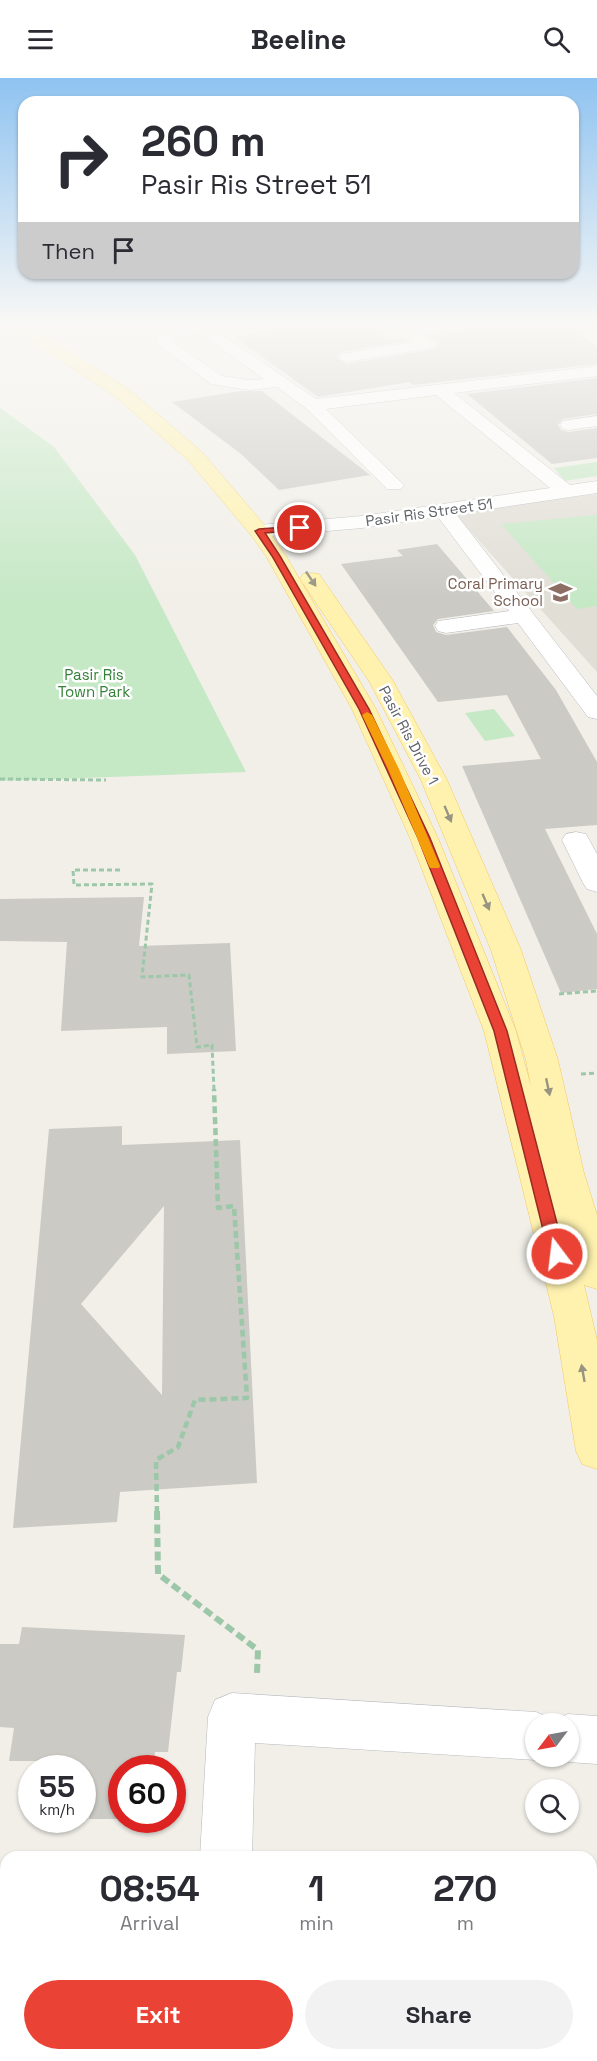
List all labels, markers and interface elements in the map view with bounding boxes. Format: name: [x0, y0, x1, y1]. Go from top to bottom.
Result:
text: Beeline: [251, 22, 346, 57]
icon: menu: [24, 23, 57, 56]
icon: search: [540, 23, 573, 56]
text: 260 m: [141, 115, 266, 168]
icon: right: [42, 120, 120, 198]
text: Pasir Ris Street 51: [141, 167, 372, 202]
icon: arrive: [107, 234, 140, 267]
text: Then: [42, 237, 95, 265]
street label: Pasir Ris Street 51: [364, 494, 494, 530]
pin: [274, 502, 325, 553]
icon: arrive: [283, 511, 316, 544]
one-way arrow: [305, 570, 317, 586]
place label: Coral Primary School: [448, 574, 543, 610]
school or university icon: Coral Primary School: [548, 579, 574, 605]
park label: Pasir Ris Town Park: [58, 665, 130, 701]
street label: Pasir Ris Drive 1: [375, 682, 443, 788]
one-way arrow: [443, 806, 453, 824]
one-way arrow: [481, 894, 491, 912]
one-way arrow: [543, 1078, 553, 1096]
position arrow: [525, 1222, 589, 1286]
one-way arrow: [578, 1363, 587, 1382]
north arrow: [525, 1713, 579, 1767]
map controls: [525, 1713, 579, 1833]
speed limit sign: 60: [108, 1755, 186, 1833]
text: 55: [39, 1767, 75, 1806]
button: search: [525, 1779, 579, 1833]
text: km/h: [39, 1800, 75, 1819]
text: 08:54: [100, 1866, 200, 1912]
text: 1: [308, 1866, 325, 1912]
text: 270: [433, 1866, 497, 1912]
text: Arrival: [120, 1910, 179, 1936]
text: min: [299, 1910, 334, 1936]
text: m: [457, 1910, 474, 1936]
button: Exit: [24, 1980, 293, 2049]
button: Share: [305, 1980, 573, 2049]

